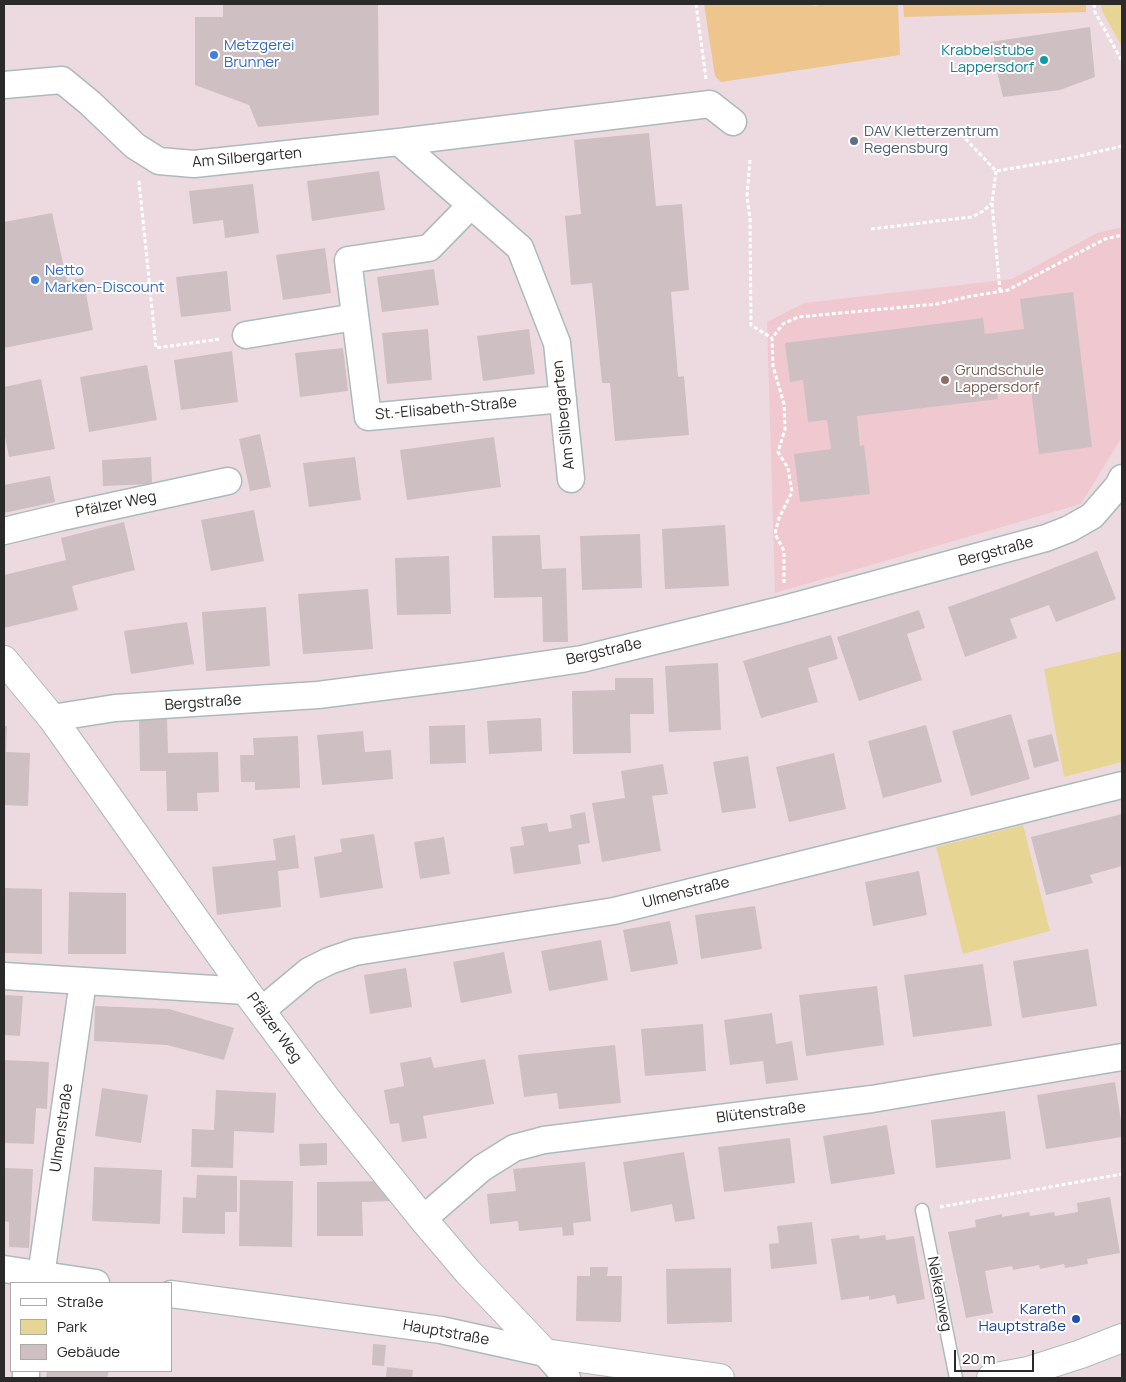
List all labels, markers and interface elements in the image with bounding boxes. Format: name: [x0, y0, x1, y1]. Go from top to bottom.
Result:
place label: Metzgerei Brunner: [224, 37, 294, 72]
place label: Krabbelstube Lappersdorf: [941, 42, 1034, 77]
marker: Metzgerei Brunner: [208, 49, 220, 61]
marker: Krabbelstube Lappersdorf: [1038, 54, 1050, 66]
place label: DAV Kletterzentrum Regensburg: [864, 123, 999, 158]
marker: DAV Kletterzentrum Regensburg: [848, 135, 860, 147]
street label: Am Silbergarten: [191, 144, 303, 172]
place label: Netto Marken-Discount: [45, 262, 165, 297]
marker: Netto Marken-Discount: [29, 274, 41, 286]
street label: Am Silbergarten: [549, 359, 579, 471]
place label: Grundschule Lappersdorf: [955, 362, 1044, 397]
marker: Grundschule Lappersdorf: [939, 374, 951, 386]
street label: St.-Elisabeth-Straße: [374, 394, 518, 424]
street label: Pfälzer Weg: [74, 488, 158, 522]
street label: Bergstraße: [956, 533, 1036, 571]
street label: Bergstraße: [564, 635, 644, 669]
street label: Bergstraße: [164, 691, 242, 715]
street label: Ulmenstraße: [641, 873, 731, 913]
street label: Pfälzer Weg: [243, 990, 305, 1066]
street label: Ulmenstraße: [47, 1083, 77, 1173]
street label: Blütenstraße: [715, 1099, 807, 1127]
street label: Nelkenweg: [923, 1255, 955, 1333]
legend: [10, 1282, 172, 1372]
text: Straße: [57, 1291, 103, 1312]
place label: Kareth Hauptstraße: [979, 1301, 1066, 1336]
marker: Kareth Hauptstraße: [1070, 1313, 1082, 1325]
text: Park: [57, 1316, 87, 1337]
street label: Hauptstraße: [401, 1317, 491, 1349]
scale bar: [956, 1340, 1036, 1372]
text: Gebäude: [57, 1341, 120, 1362]
text: 20 m: [962, 1348, 995, 1369]

